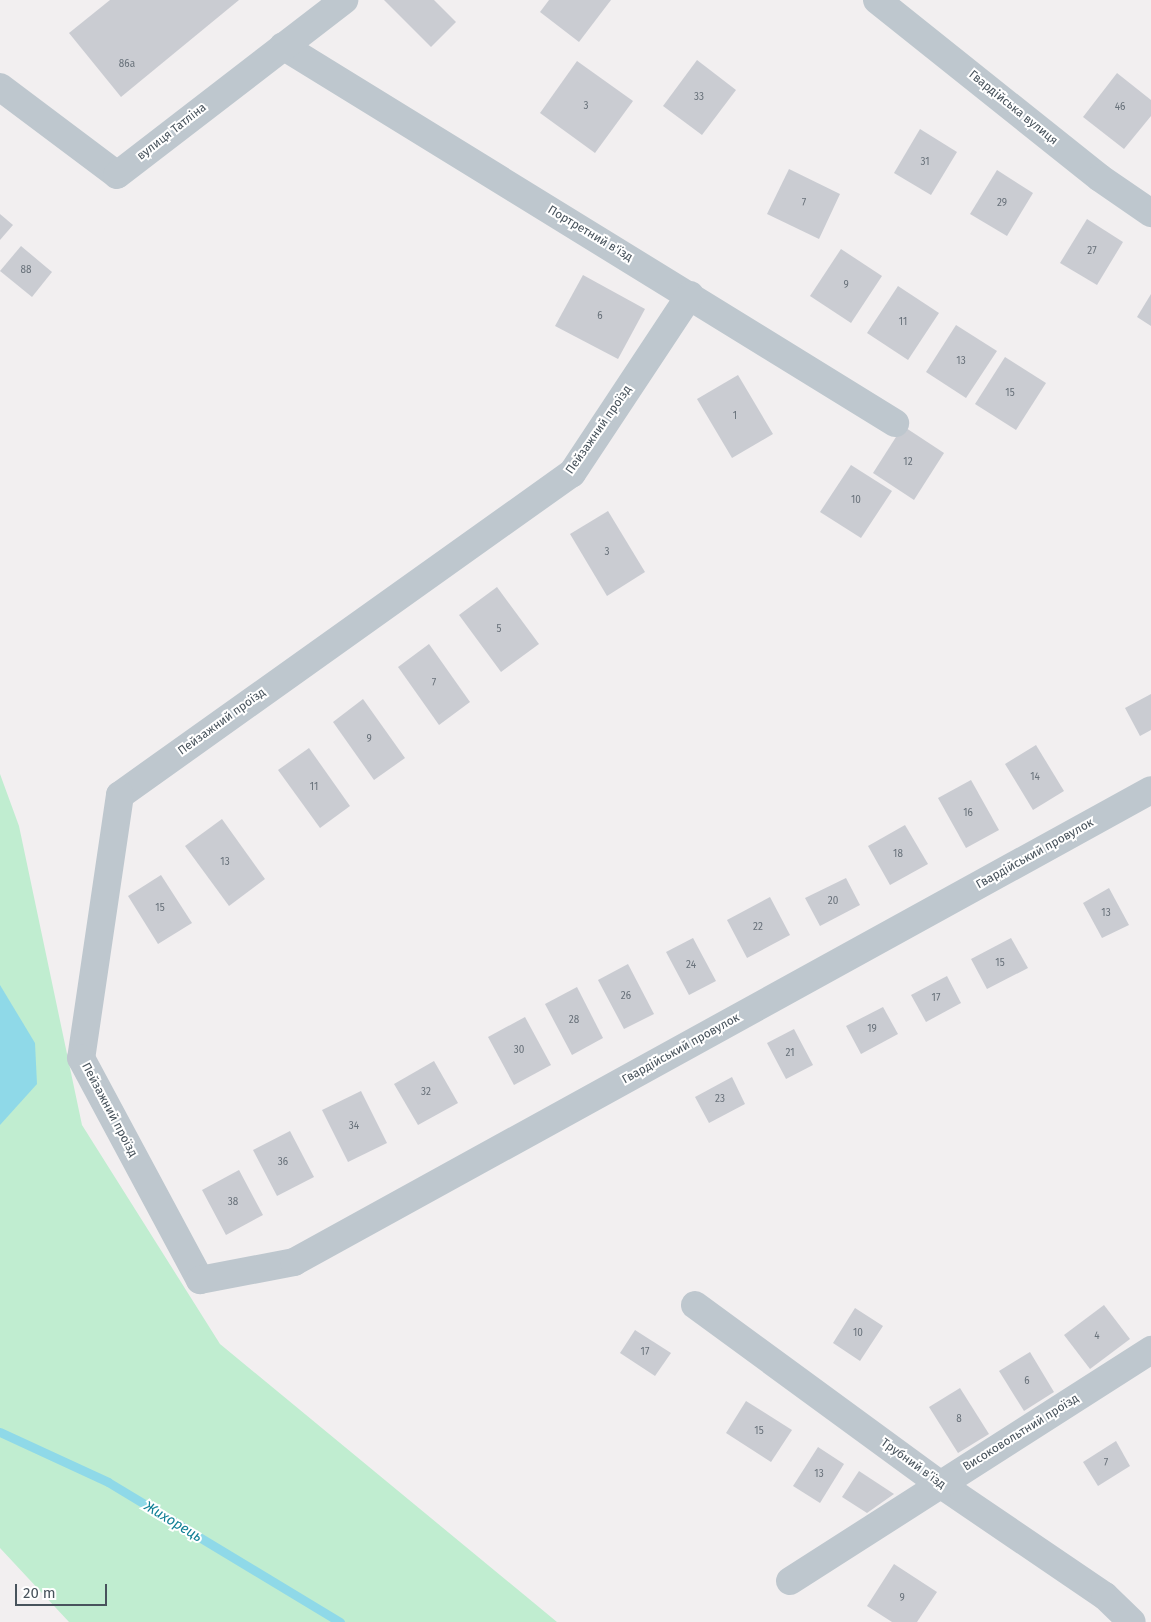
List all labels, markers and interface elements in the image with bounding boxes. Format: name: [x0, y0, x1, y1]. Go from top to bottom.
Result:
house number: 86а: [119, 59, 135, 71]
street label: Гвардійська вулиця: [966, 68, 1060, 148]
house number: 33: [694, 92, 704, 104]
street label: вулиця Татліна: [134, 100, 210, 164]
house number: 3: [584, 101, 588, 113]
house number: 46: [1115, 102, 1125, 114]
house number: 31: [920, 157, 930, 169]
house number: 7: [802, 198, 806, 210]
house number: 29: [997, 198, 1007, 210]
street label: Портретний в'їзд: [545, 203, 635, 265]
house number: 27: [1087, 246, 1097, 258]
house number: 88: [20, 265, 32, 277]
house number: 9: [843, 280, 849, 292]
house number: 6: [597, 311, 603, 323]
house number: 11: [899, 317, 907, 329]
house number: 13: [956, 356, 966, 368]
street label: Пейзажний проїзд: [563, 383, 635, 477]
house number: 15: [1005, 388, 1015, 400]
house number: 1: [733, 411, 737, 423]
house number: 12: [903, 457, 913, 469]
house number: 10: [851, 495, 861, 507]
house number: 3: [605, 547, 609, 559]
house number: 5: [496, 624, 502, 636]
house number: 7: [432, 678, 436, 690]
street label: Пейзажний проїзд: [175, 685, 269, 759]
house number: 9: [366, 734, 372, 746]
house number: 14: [1030, 772, 1040, 784]
house number: 11: [310, 782, 318, 794]
house number: 16: [963, 808, 973, 820]
street label: Гвардійський провулок: [974, 816, 1096, 892]
house number: 18: [893, 849, 903, 861]
house number: 13: [220, 857, 230, 869]
house number: 20: [828, 896, 838, 908]
house number: 15: [155, 903, 165, 915]
house number: 13: [1101, 908, 1111, 920]
house number: 22: [753, 922, 763, 934]
house number: 15: [995, 958, 1005, 970]
house number: 24: [686, 960, 696, 972]
house number: 26: [621, 991, 631, 1003]
house number: 17: [932, 993, 940, 1005]
street label: Гвардійський провулок: [620, 1011, 742, 1087]
house number: 28: [569, 1015, 579, 1027]
house number: 19: [867, 1024, 877, 1036]
house number: 30: [514, 1045, 524, 1057]
house number: 21: [785, 1048, 795, 1060]
street label: Пейзажний проїзд: [78, 1060, 140, 1160]
house number: 32: [421, 1087, 431, 1099]
house number: 23: [715, 1094, 725, 1106]
house number: 34: [349, 1121, 359, 1133]
house number: 36: [278, 1157, 288, 1169]
house number: 38: [228, 1197, 238, 1209]
house number: 10: [853, 1328, 863, 1340]
house number: 4: [1094, 1331, 1100, 1343]
house number: 17: [641, 1347, 649, 1359]
house number: 6: [1024, 1376, 1030, 1388]
street label: Високовольтний проїзд: [960, 1391, 1082, 1475]
house number: 8: [956, 1414, 962, 1426]
house number: 15: [754, 1426, 764, 1438]
street label: Трубний в’їзд: [878, 1436, 948, 1492]
house number: 7: [1104, 1458, 1108, 1470]
house number: 13: [814, 1469, 824, 1481]
water label: Жихорець: [141, 1498, 205, 1546]
scale bar: [18, 1574, 110, 1606]
text: 20 m: [23, 1584, 56, 1602]
house number: 9: [899, 1593, 905, 1605]

